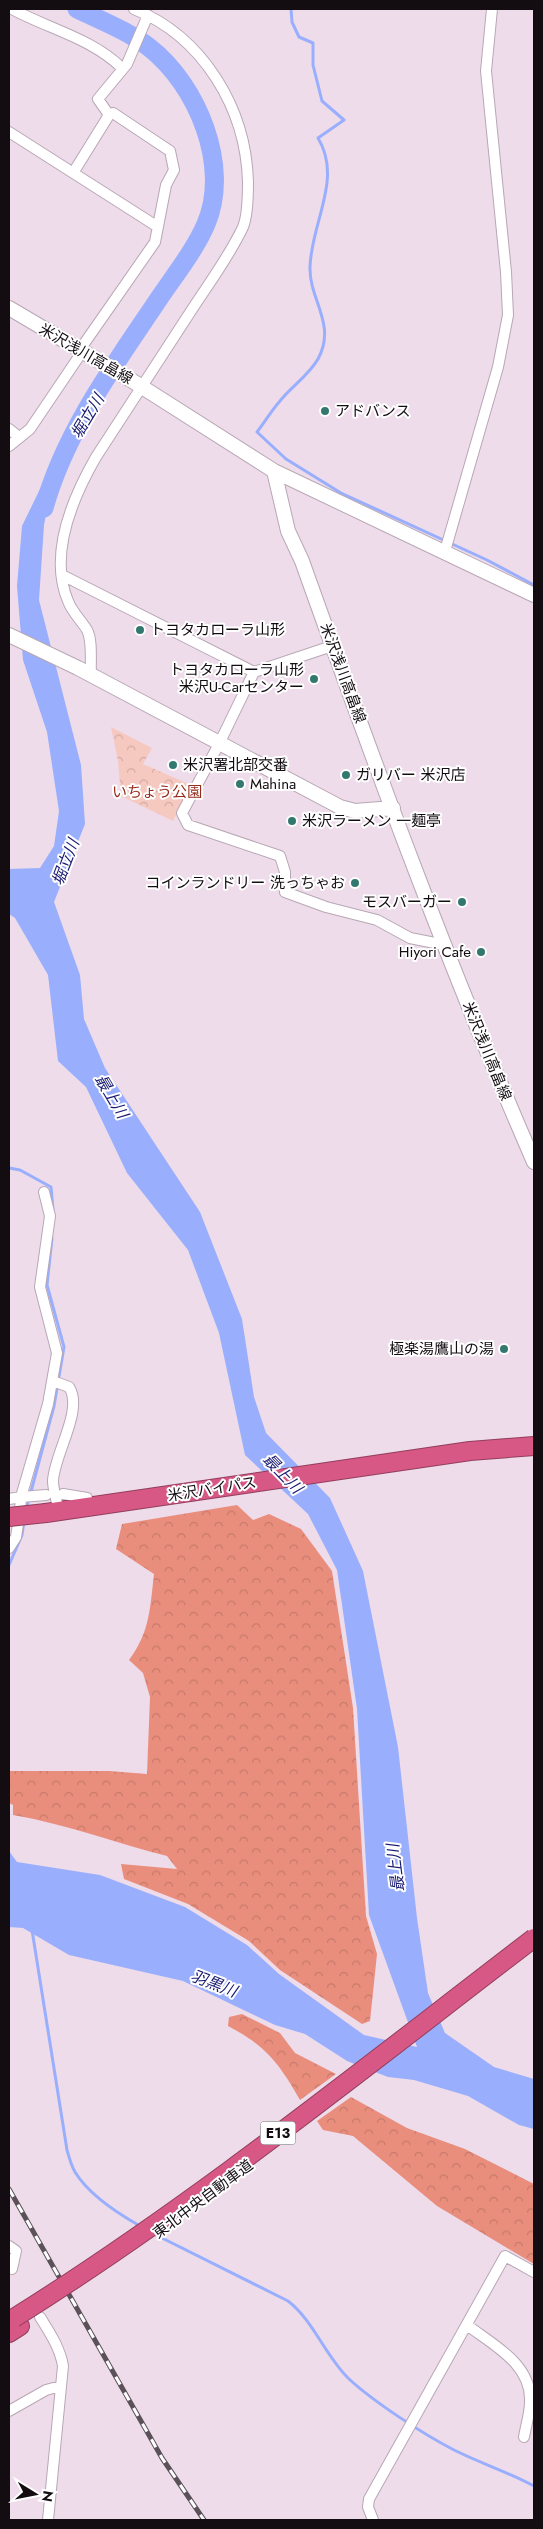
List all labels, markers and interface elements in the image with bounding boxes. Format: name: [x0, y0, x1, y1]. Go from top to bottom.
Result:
street label: 米沢浅川高畠線: [35, 318, 137, 390]
water label: 堀立川: [65, 388, 111, 443]
place label: アドバンス: [335, 400, 410, 422]
marker: アドバンス: [319, 405, 331, 417]
place label: トヨタカローラ山形: [150, 619, 285, 641]
street label: 米沢浅川高畠線: [315, 620, 371, 726]
marker: トヨタカローラ山形: [134, 624, 146, 636]
place label: トヨタカローラ山形 米沢U-Carセンター: [169, 659, 304, 698]
marker: トヨタカローラ山形 米沢U-Carセンター: [308, 673, 320, 685]
place label: 米沢署北部交番: [183, 754, 288, 776]
marker: 米沢署北部交番: [167, 759, 179, 771]
place label: ガリバー 米沢店: [356, 764, 466, 786]
marker: ガリバー 米沢店: [340, 769, 352, 781]
place label: Mahina: [250, 773, 296, 795]
marker: Mahina: [234, 778, 246, 790]
park label: いちょう公園: [112, 781, 202, 803]
place label: 米沢ラーメン 一麺亭: [302, 810, 441, 832]
marker: 米沢ラーメン 一麺亭: [286, 815, 298, 827]
water label: 堀立川: [46, 834, 86, 889]
place label: コインランドリー 洗っちゃお: [145, 872, 345, 894]
marker: コインランドリー 洗っちゃお: [349, 877, 361, 889]
place label: モスバーガー: [362, 891, 452, 913]
marker: モスバーガー: [456, 896, 468, 908]
place label: Hiyori Cafe: [399, 941, 471, 963]
marker: Hiyori Cafe: [475, 946, 487, 958]
street label: 米沢浅川高畠線: [457, 998, 517, 1104]
water label: 最上川: [89, 1070, 135, 1124]
place label: 極楽湯鷹山の湯: [389, 1338, 494, 1360]
marker: 極楽湯鷹山の湯: [498, 1343, 510, 1355]
water label: 最上川: [258, 1448, 309, 1500]
street label: 米沢バイパス: [166, 1471, 258, 1507]
water label: 最上川: [381, 1841, 410, 1893]
water label: 羽黒川: [187, 1964, 242, 2004]
road number: E13: [260, 2122, 296, 2144]
street label: 東北中央自動車道: [148, 2154, 258, 2244]
north arrow: [10, 2469, 60, 2519]
text: N: [37, 2489, 59, 2503]

